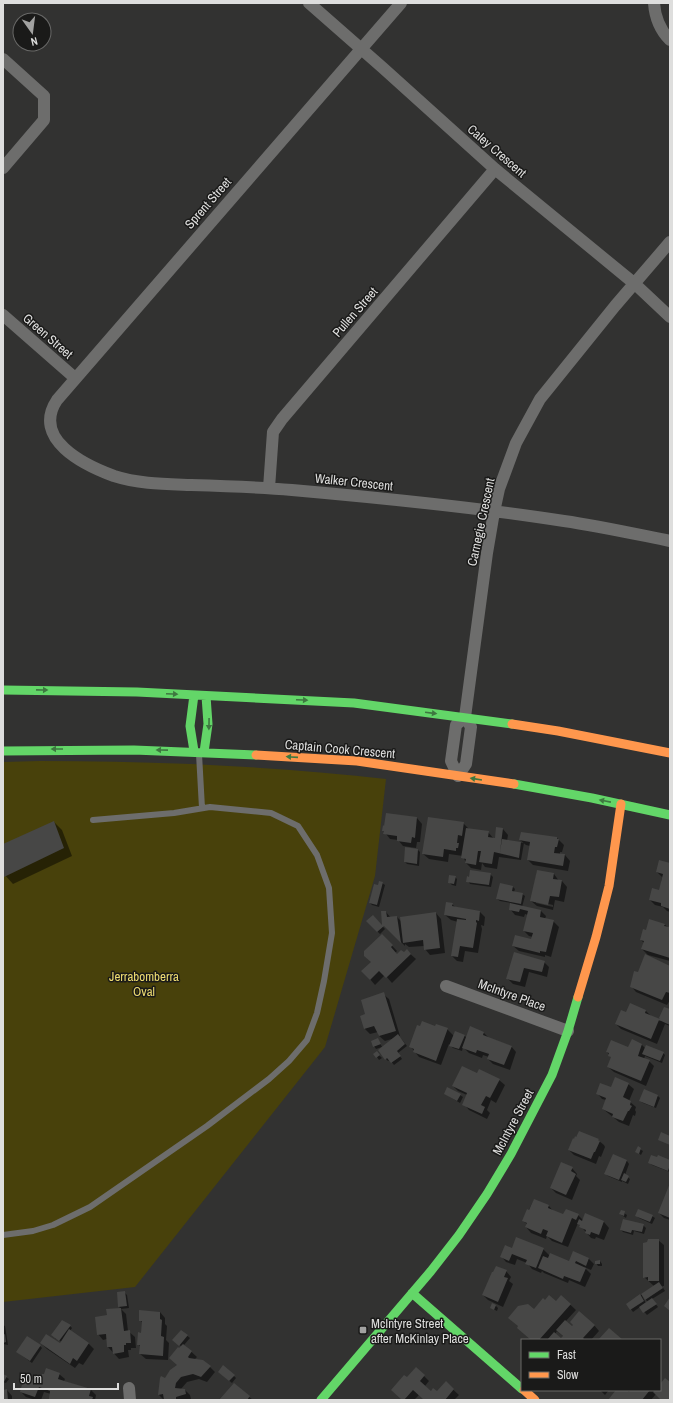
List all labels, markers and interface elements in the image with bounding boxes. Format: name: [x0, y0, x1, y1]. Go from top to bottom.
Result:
north arrow: [12, 12, 52, 52]
text: N: [30, 34, 39, 49]
street label: Caley Crescent: [464, 121, 530, 181]
street label: Sprent Street: [181, 174, 235, 232]
street label: Pullen Street: [329, 283, 381, 341]
street label: Green Street: [19, 310, 77, 362]
street label: Walker Crescent: [314, 469, 394, 495]
street label: Carnegie Crescent: [463, 476, 499, 568]
one-way arrow: [36, 687, 48, 694]
one-way arrow: [166, 691, 179, 697]
one-way arrow: [296, 697, 308, 704]
one-way arrow: [425, 709, 437, 716]
one-way arrow: [206, 718, 212, 731]
street label: Captain Cook Crescent: [284, 736, 396, 762]
one-way arrow: [50, 746, 63, 752]
one-way arrow: [155, 747, 168, 753]
one-way arrow: [286, 754, 298, 761]
one-way arrow: [470, 775, 482, 781]
one-way arrow: [598, 797, 611, 803]
park label: Jerrabomberra Oval: [109, 968, 179, 1000]
street label: McIntyre Place: [476, 975, 548, 1015]
street label: McIntyre Street: [489, 1086, 537, 1158]
place label: McIntyre Street after McKinlay Place: [371, 1315, 469, 1347]
marker: McIntyre Street after McKinlay Place: [358, 1325, 368, 1335]
legend: [521, 1339, 661, 1391]
text: Fast: [557, 1347, 576, 1363]
scale bar: [14, 1365, 118, 1391]
text: Slow: [557, 1367, 579, 1383]
text: 50 m: [20, 1371, 42, 1387]

